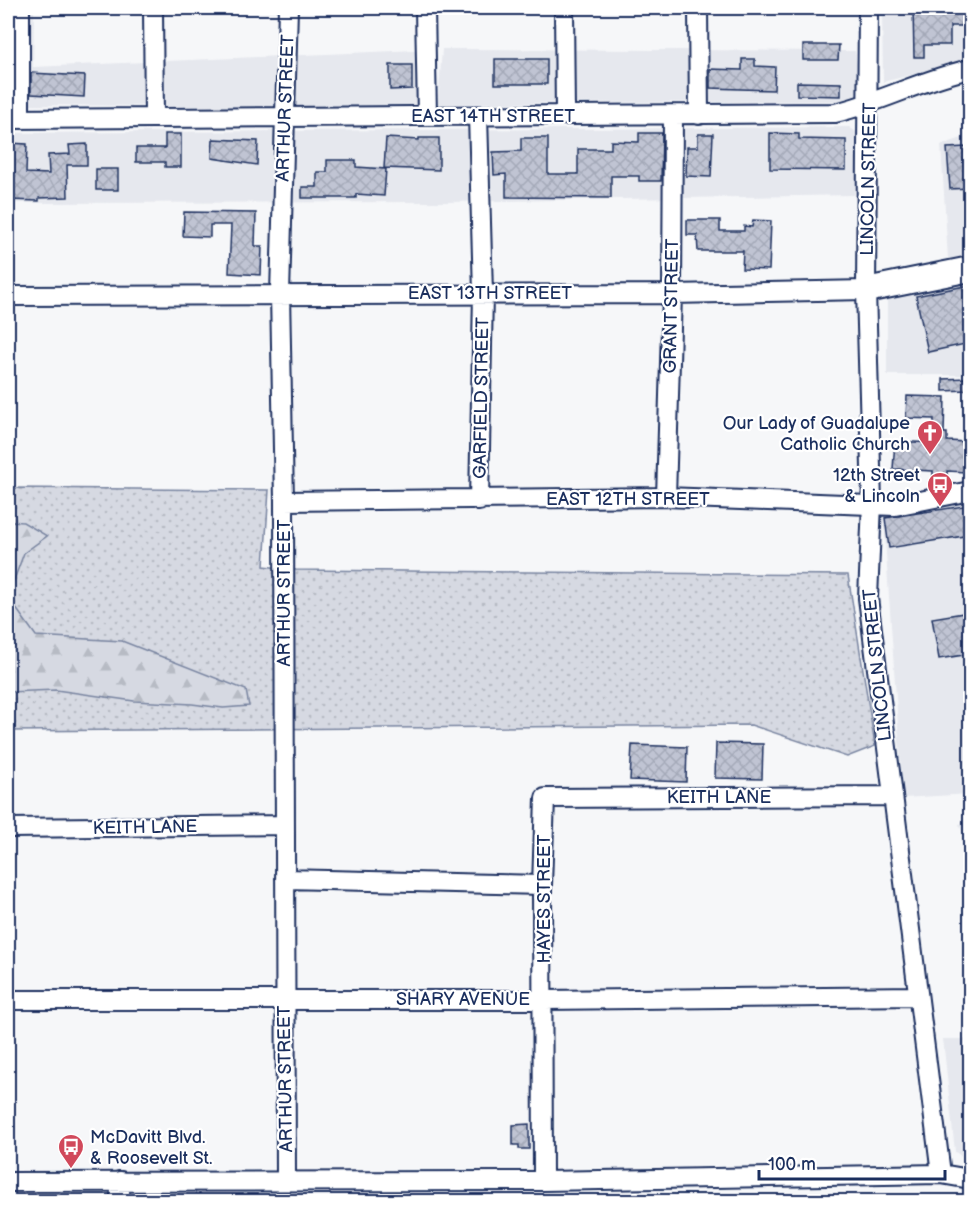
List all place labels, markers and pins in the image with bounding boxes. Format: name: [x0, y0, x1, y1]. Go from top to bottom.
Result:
place label: Our Lady of Guadalupe Catholic Church: [723, 413, 910, 455]
church icon: Our Lady of Guadalupe Catholic Church: [915, 418, 945, 456]
place label: 12th Street & Lincoln: [833, 465, 920, 507]
bus stop icon: 12th Street & Lincoln: [925, 470, 955, 508]
place label: McDavitt Blvd. & Roosevelt St.: [90, 1127, 213, 1169]
bus stop icon: McDavitt Blvd. & Roosevelt St.: [56, 1132, 86, 1170]

